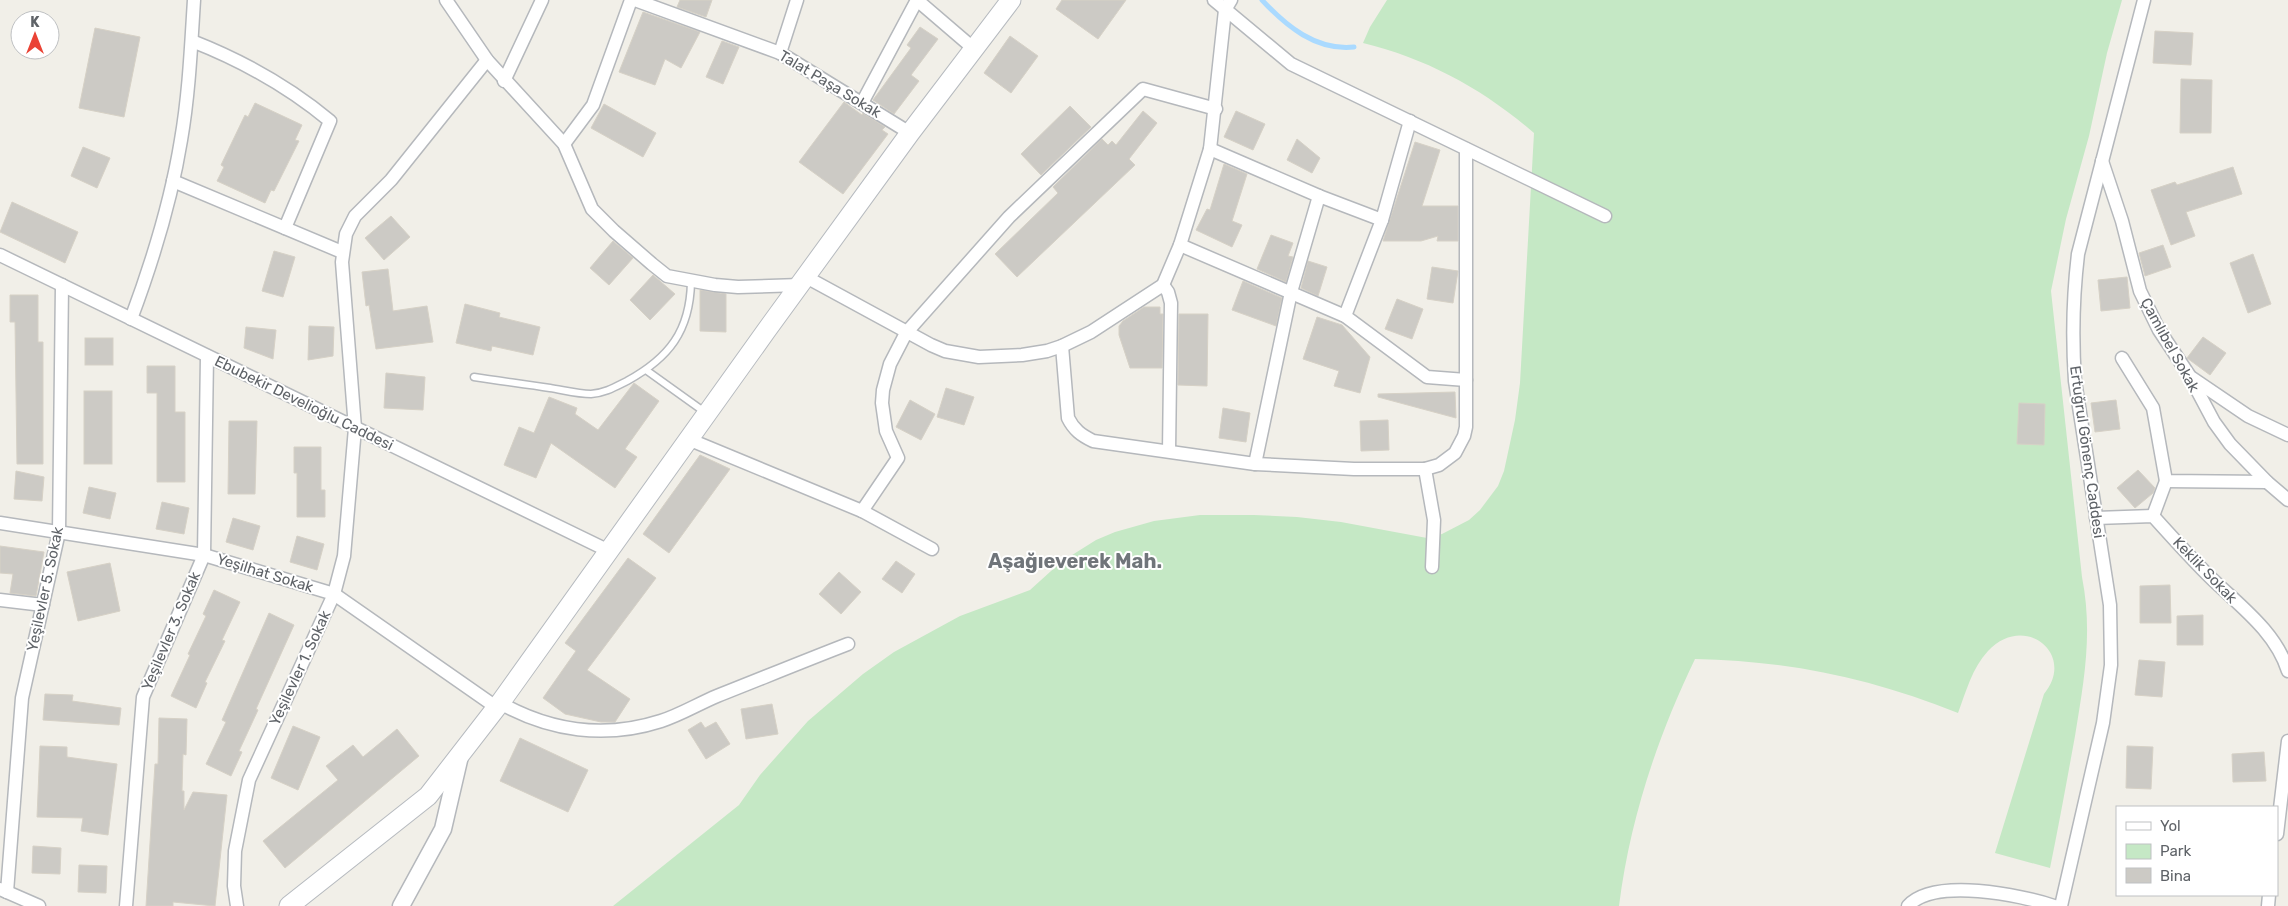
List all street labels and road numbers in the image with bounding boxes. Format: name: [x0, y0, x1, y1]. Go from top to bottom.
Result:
street label: Talat Paşa Sokak: [776, 46, 885, 122]
street label: Çamlıbel Sokak: [2137, 295, 2203, 396]
street label: Ebubekir Develioğlu Caddesi: [212, 352, 396, 454]
street label: Ertuğrul Gönenç Caddesi: [2066, 365, 2108, 539]
street label: Yeşilevler 5. Sokak: [23, 525, 67, 653]
street label: Keklik Sokak: [2169, 533, 2241, 607]
street label: Yeşilhat Sokak: [214, 550, 316, 596]
street label: Yeşilevler 3. Sokak: [138, 569, 204, 693]
street label: Yeşilevler 1. Sokak: [265, 607, 335, 728]

